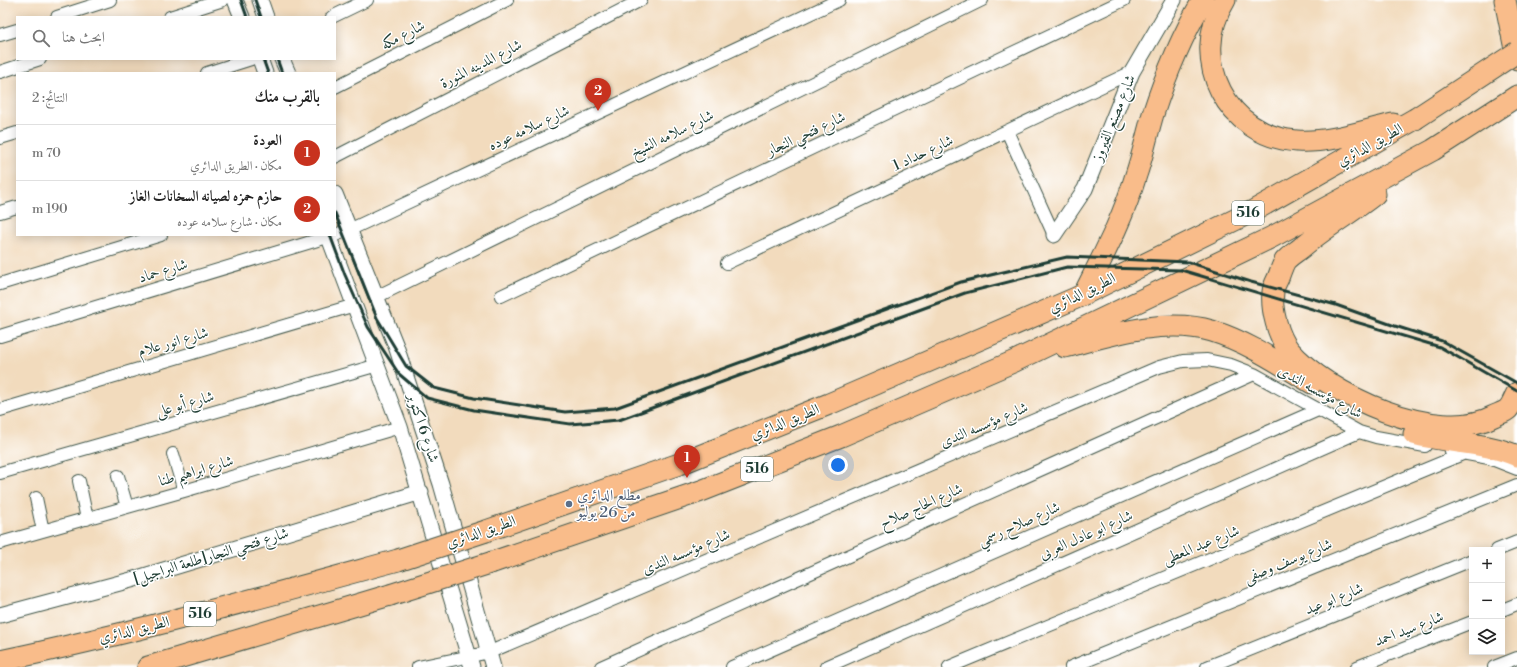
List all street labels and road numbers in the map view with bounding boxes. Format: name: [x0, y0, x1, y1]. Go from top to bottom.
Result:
street label: شارع مكه: [378, 16, 430, 57]
street label: شارع المدينه المنورة: [437, 35, 527, 95]
street label: شارع مصنع الفيروز: [1087, 72, 1144, 167]
street label: شارع سلامه عوده: [485, 101, 574, 158]
street label: شارع سلامه الشيخ: [627, 106, 718, 166]
street label: شارع فتحي النجار: [762, 107, 850, 165]
street label: الطريق الدائري: [1334, 119, 1407, 173]
street label: شارع حداد 1: [890, 131, 958, 178]
road number: 516: [1232, 201, 1264, 225]
street label: شارع حماد: [136, 255, 191, 290]
street label: الطريق الدائري: [1045, 269, 1120, 319]
street label: شارع انور علام: [136, 323, 211, 364]
street label: شارع مؤسسه الندى: [1273, 361, 1366, 426]
street label: شارع أبو على: [153, 385, 217, 424]
street label: شارع 6 اكتوبر: [399, 389, 443, 466]
street label: شارع مؤسسه الندى: [937, 398, 1032, 455]
street label: الطريق الدائري: [748, 400, 823, 446]
street label: شارع ابراهيم طنا: [157, 451, 237, 496]
road number: 516: [741, 457, 773, 481]
street label: شارع الحاج صلاح: [876, 479, 967, 536]
street label: شارع صلاح رسمي: [975, 497, 1065, 554]
street label: شارع ابو عادل العربى: [1036, 506, 1137, 567]
street label: الطريق الدائري: [444, 511, 519, 555]
street label: شارع عبد المعطى: [1160, 521, 1243, 572]
street label: شارع فتحي النجار[طلعة البراجيل]: [131, 523, 292, 592]
street label: شارع مؤسسه الندى: [639, 525, 734, 582]
street label: شارع يوسف وصفى: [1241, 535, 1336, 590]
street label: شارع ابو عيد: [1302, 579, 1367, 622]
road number: 516: [184, 602, 216, 626]
street label: شارع سيد احمد: [1372, 607, 1447, 654]
street label: الطريق الدائري: [97, 612, 172, 650]

